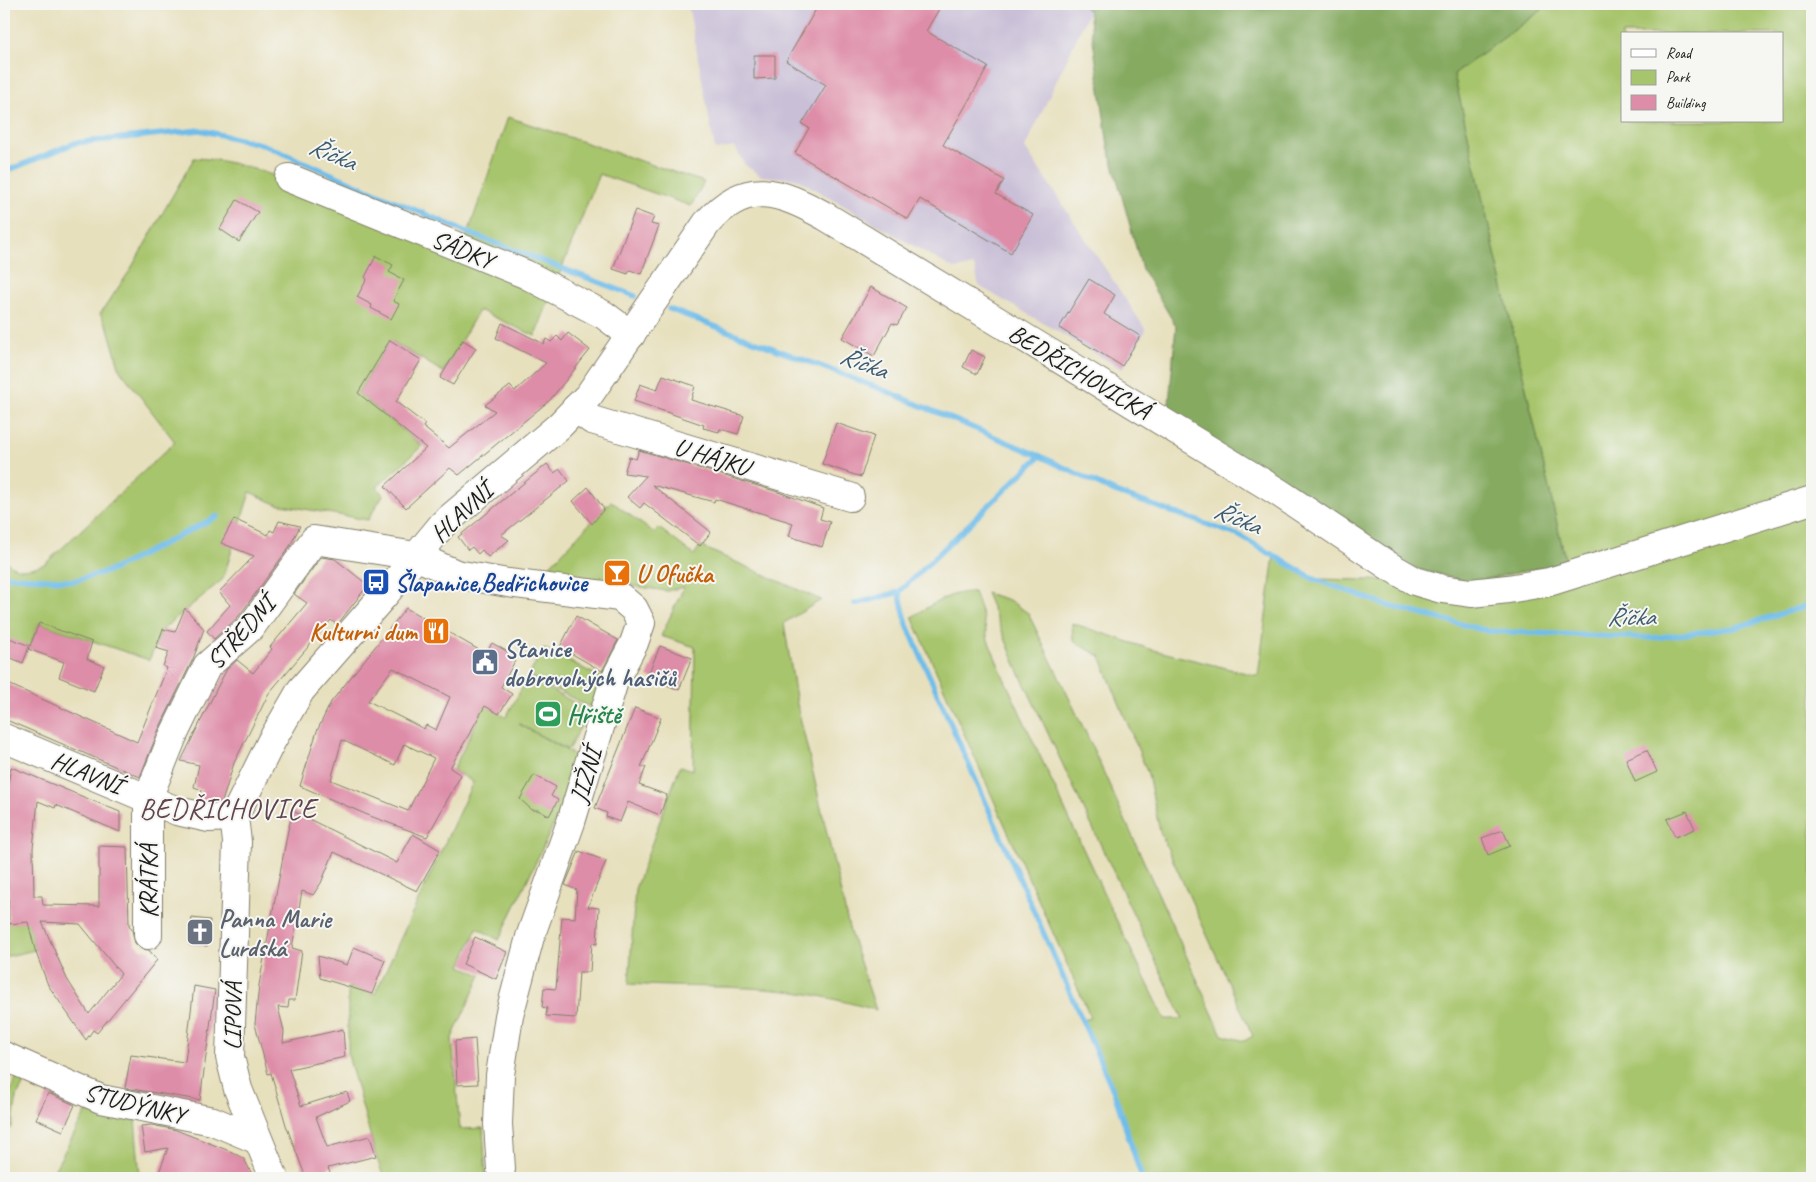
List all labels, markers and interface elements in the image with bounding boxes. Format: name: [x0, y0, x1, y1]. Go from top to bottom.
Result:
legend: [1621, 32, 1784, 122]
text: Road: [1666, 44, 1693, 63]
text: Park: [1666, 68, 1691, 87]
text: Building: [1666, 94, 1706, 113]
water label: Říčka: [304, 129, 364, 179]
street label: SÁDKY: [427, 223, 501, 278]
street label: BEDŘICHOVICKÁ: [1003, 317, 1159, 429]
water label: Říčka: [836, 338, 895, 387]
street label: U HÁJKU: [670, 430, 758, 485]
street label: HLAVNÍ: [424, 472, 504, 550]
water label: Říčka: [1209, 493, 1269, 543]
bar icon: U Ofučka: [602, 558, 632, 588]
place label: U Ofučka: [636, 558, 715, 590]
bus stop icon: Šlapanice,Bedřichovice: [361, 567, 391, 597]
place label: Šlapanice,Bedřichovice: [395, 567, 590, 599]
street label: STŘEDNÍ: [199, 585, 286, 676]
water label: Říčka: [1607, 600, 1658, 633]
place label: Kulturni dum: [309, 616, 419, 648]
restaurant icon: Kulturni dum: [421, 616, 451, 646]
place label: Stanice dobrovolných hasičů: [504, 633, 677, 694]
public building icon: Stanice dobrovolných hasičů: [470, 647, 500, 677]
sports icon: Hřiště: [533, 699, 563, 729]
place label: Hřiště: [567, 699, 624, 731]
street label: JIŽNÍ: [562, 738, 611, 807]
street label: HLAVNÍ: [46, 744, 132, 804]
district label: BEDŘICHOVICE: [139, 791, 319, 826]
street label: KRÁTKÁ: [133, 841, 165, 918]
place label: Panna Marie Lurdská: [219, 903, 333, 964]
church icon: Panna Marie Lurdská: [185, 917, 215, 947]
street label: LIPOVÁ: [216, 978, 250, 1050]
street label: STUDÝNKY: [81, 1076, 192, 1133]

